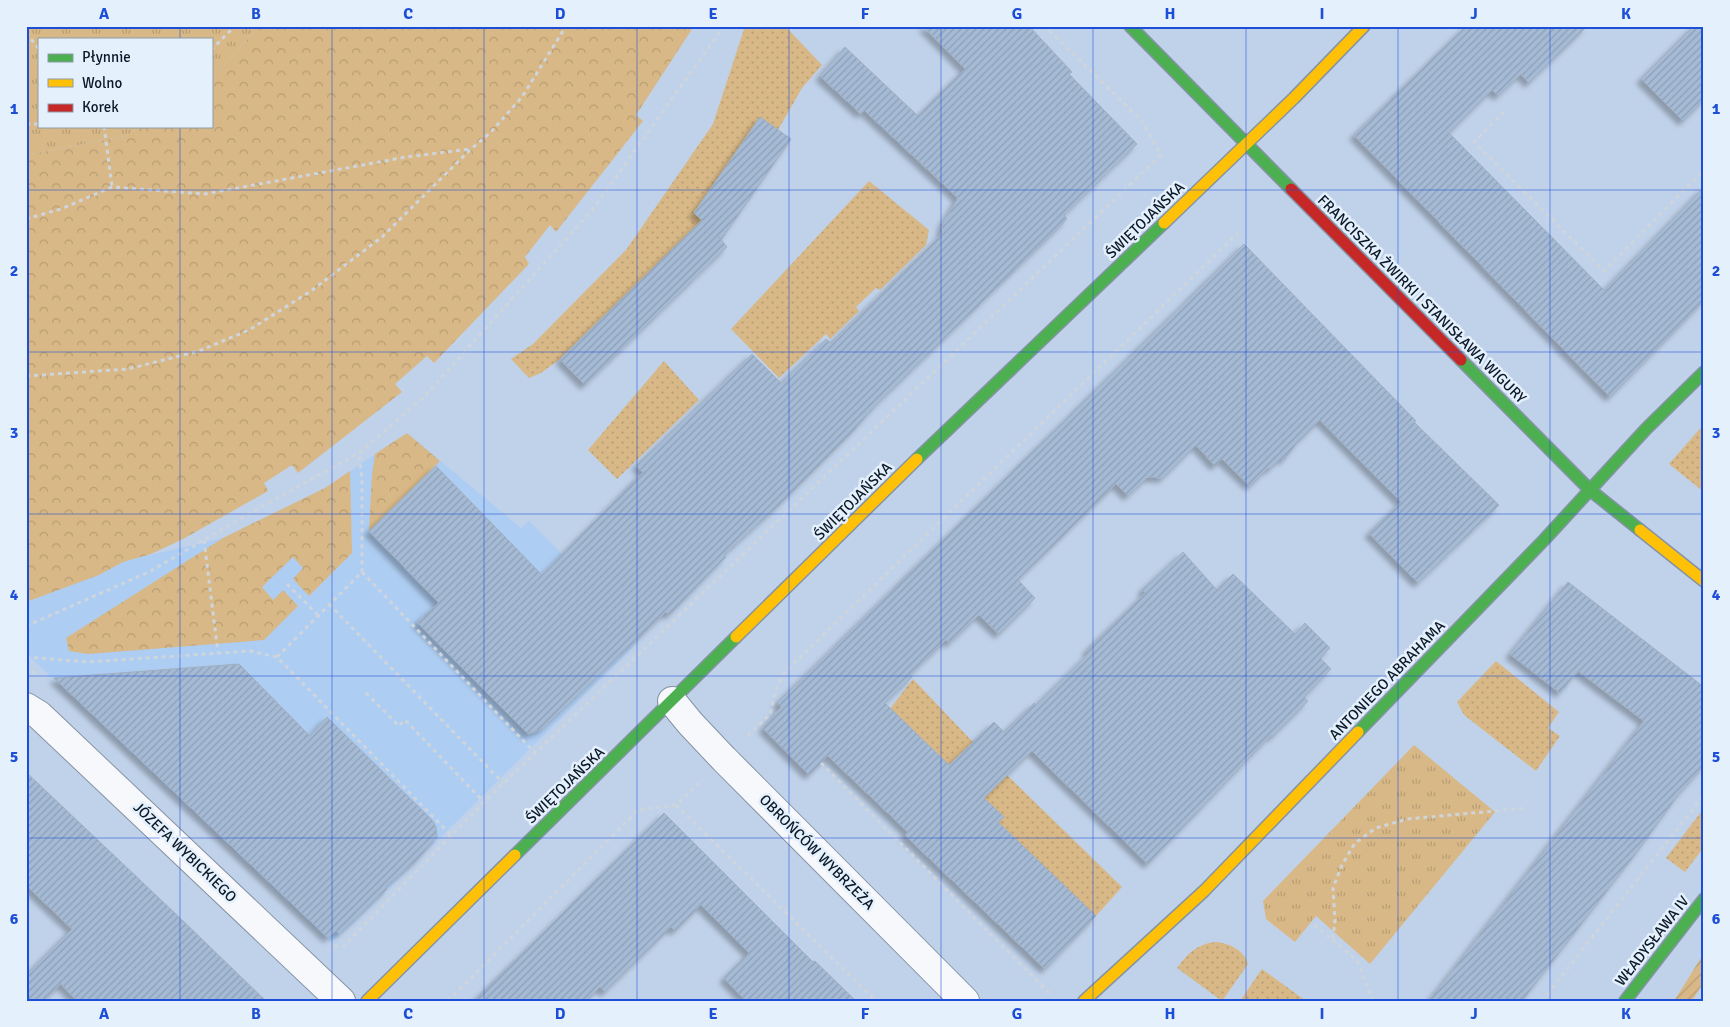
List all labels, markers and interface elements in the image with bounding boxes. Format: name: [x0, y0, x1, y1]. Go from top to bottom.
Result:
text: A: [99, 4, 110, 24]
text: B: [251, 4, 261, 24]
text: C: [403, 4, 413, 24]
text: D: [555, 4, 566, 24]
text: E: [708, 4, 718, 24]
text: F: [861, 4, 870, 24]
text: G: [1012, 4, 1022, 24]
text: H: [1165, 4, 1175, 24]
text: I: [1319, 4, 1325, 24]
text: J: [1470, 4, 1478, 24]
text: K: [1621, 4, 1631, 24]
legend: [38, 38, 212, 128]
text: Płynnie: [82, 48, 131, 66]
text: Wolno: [82, 74, 123, 92]
text: Korek: [82, 98, 119, 116]
text: 1: [10, 99, 19, 119]
text: 1: [1712, 99, 1721, 119]
street label: ŚWIĘTOJAŃSKA: [1101, 177, 1188, 262]
street label: FRANCISZKA ŻWIRKI I STANISŁAWA WIGURY: [1314, 191, 1530, 407]
text: 2: [10, 261, 18, 281]
text: 2: [1712, 261, 1720, 281]
text: 3: [10, 423, 18, 443]
text: 3: [1712, 423, 1720, 443]
street label: ŚWIĘTOJAŃSKA: [810, 458, 896, 544]
text: 4: [10, 585, 19, 605]
text: 4: [1712, 585, 1721, 605]
street label: ANTONIEGO ABRAHAMA: [1325, 617, 1449, 743]
street label: ŚWIĘTOJAŃSKA: [521, 742, 608, 827]
text: 5: [10, 747, 18, 767]
text: 5: [1712, 747, 1720, 767]
street label: OBROŃCÓW WYBRZEŻA: [756, 790, 879, 913]
street label: JÓZEFA WYBICKIEGO: [130, 797, 241, 906]
street label: WŁADYSŁAWA IV: [1611, 892, 1693, 990]
text: 6: [10, 909, 19, 929]
text: 6: [1712, 909, 1721, 929]
text: A: [99, 1004, 110, 1024]
text: B: [251, 1004, 261, 1024]
text: C: [403, 1004, 413, 1024]
text: D: [555, 1004, 566, 1024]
text: E: [708, 1004, 718, 1024]
text: F: [861, 1004, 870, 1024]
text: G: [1012, 1004, 1022, 1024]
text: H: [1165, 1004, 1175, 1024]
text: I: [1319, 1004, 1325, 1024]
text: J: [1470, 1004, 1478, 1024]
text: K: [1621, 1004, 1631, 1024]

